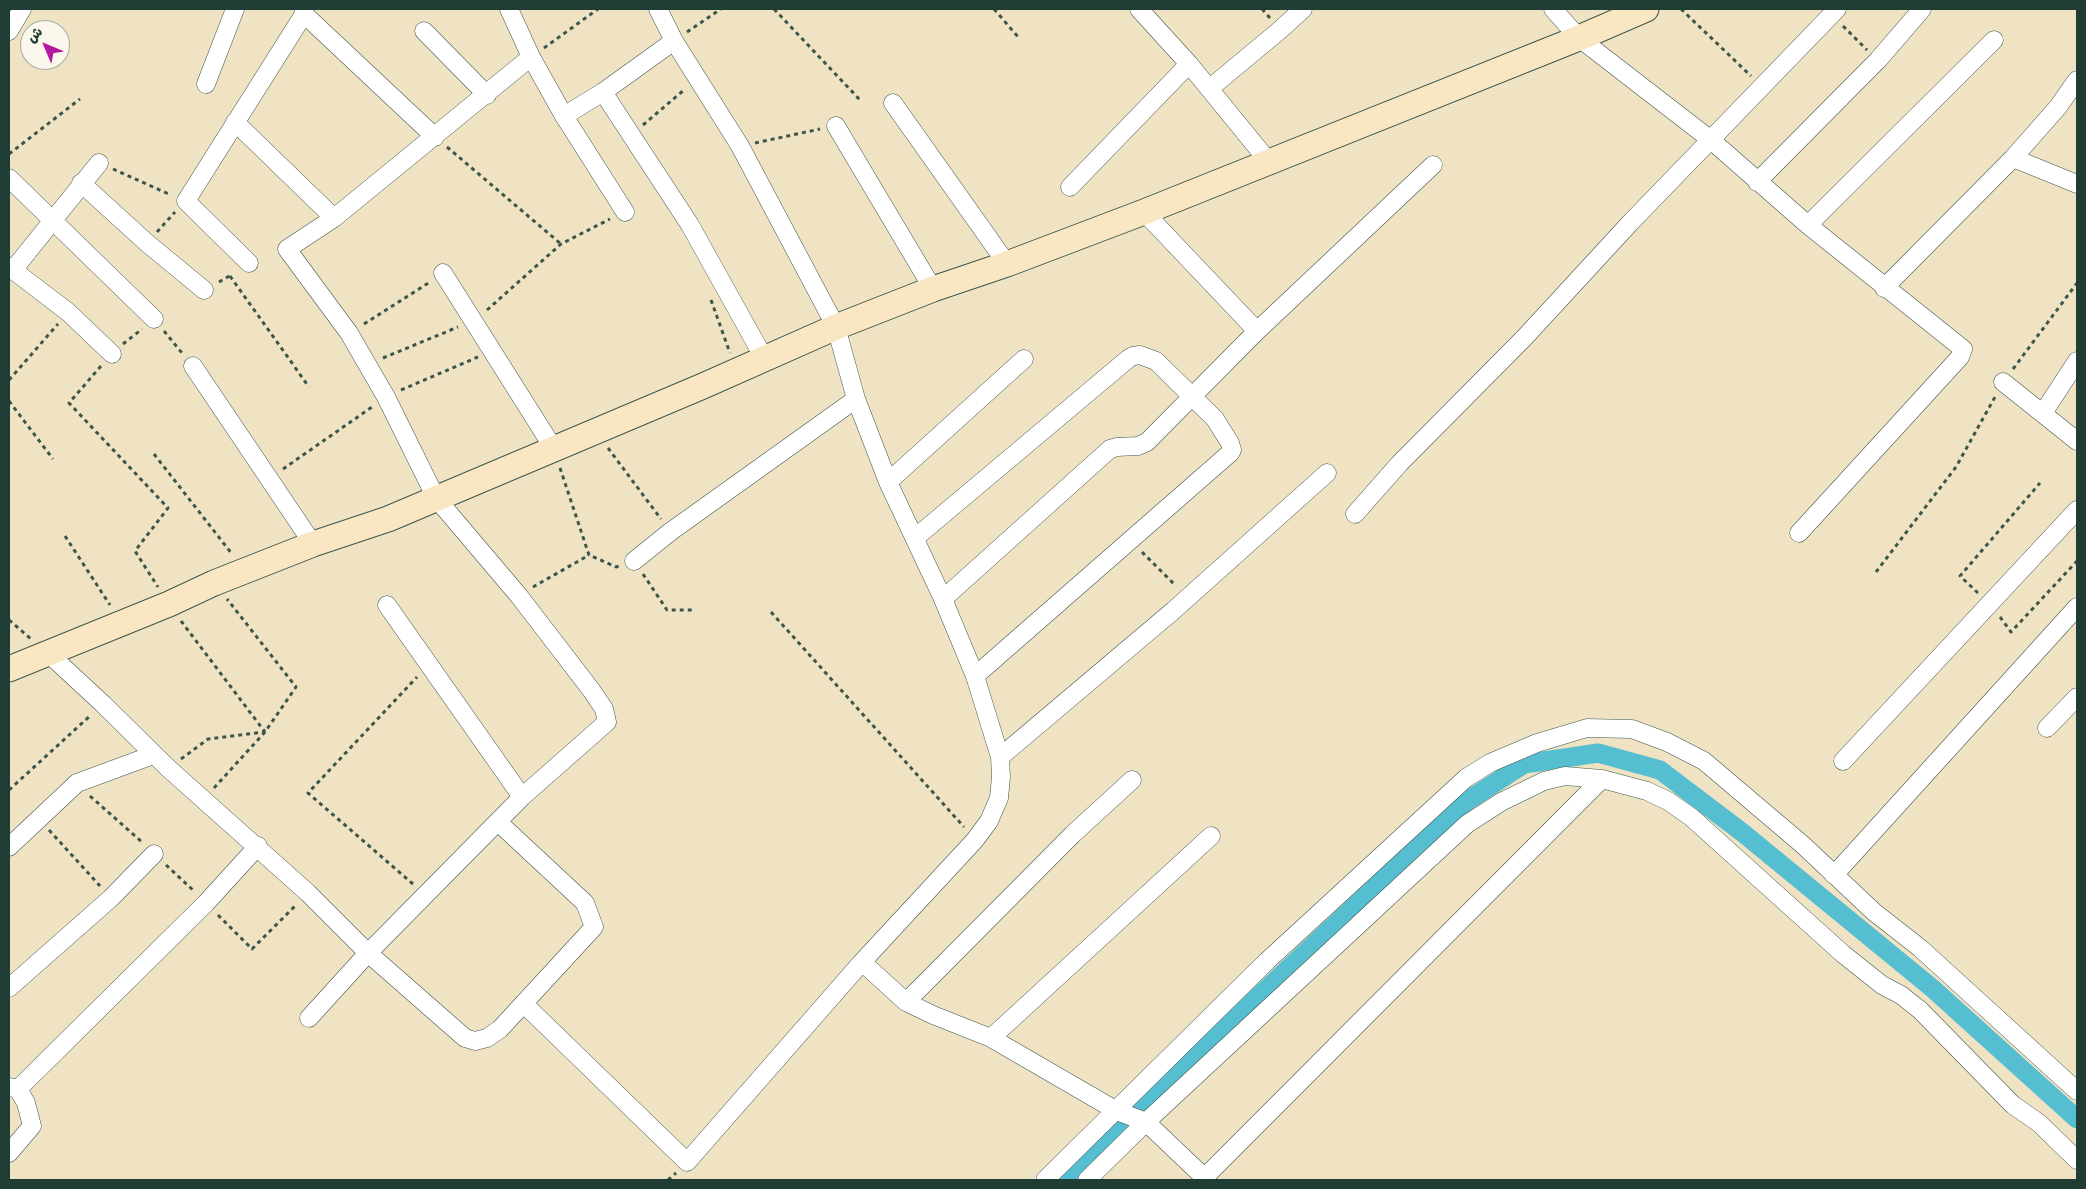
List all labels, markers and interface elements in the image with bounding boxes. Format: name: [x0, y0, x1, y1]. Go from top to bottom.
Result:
north arrow: [20, 20, 70, 70]
text: ش: [23, 23, 46, 46]

